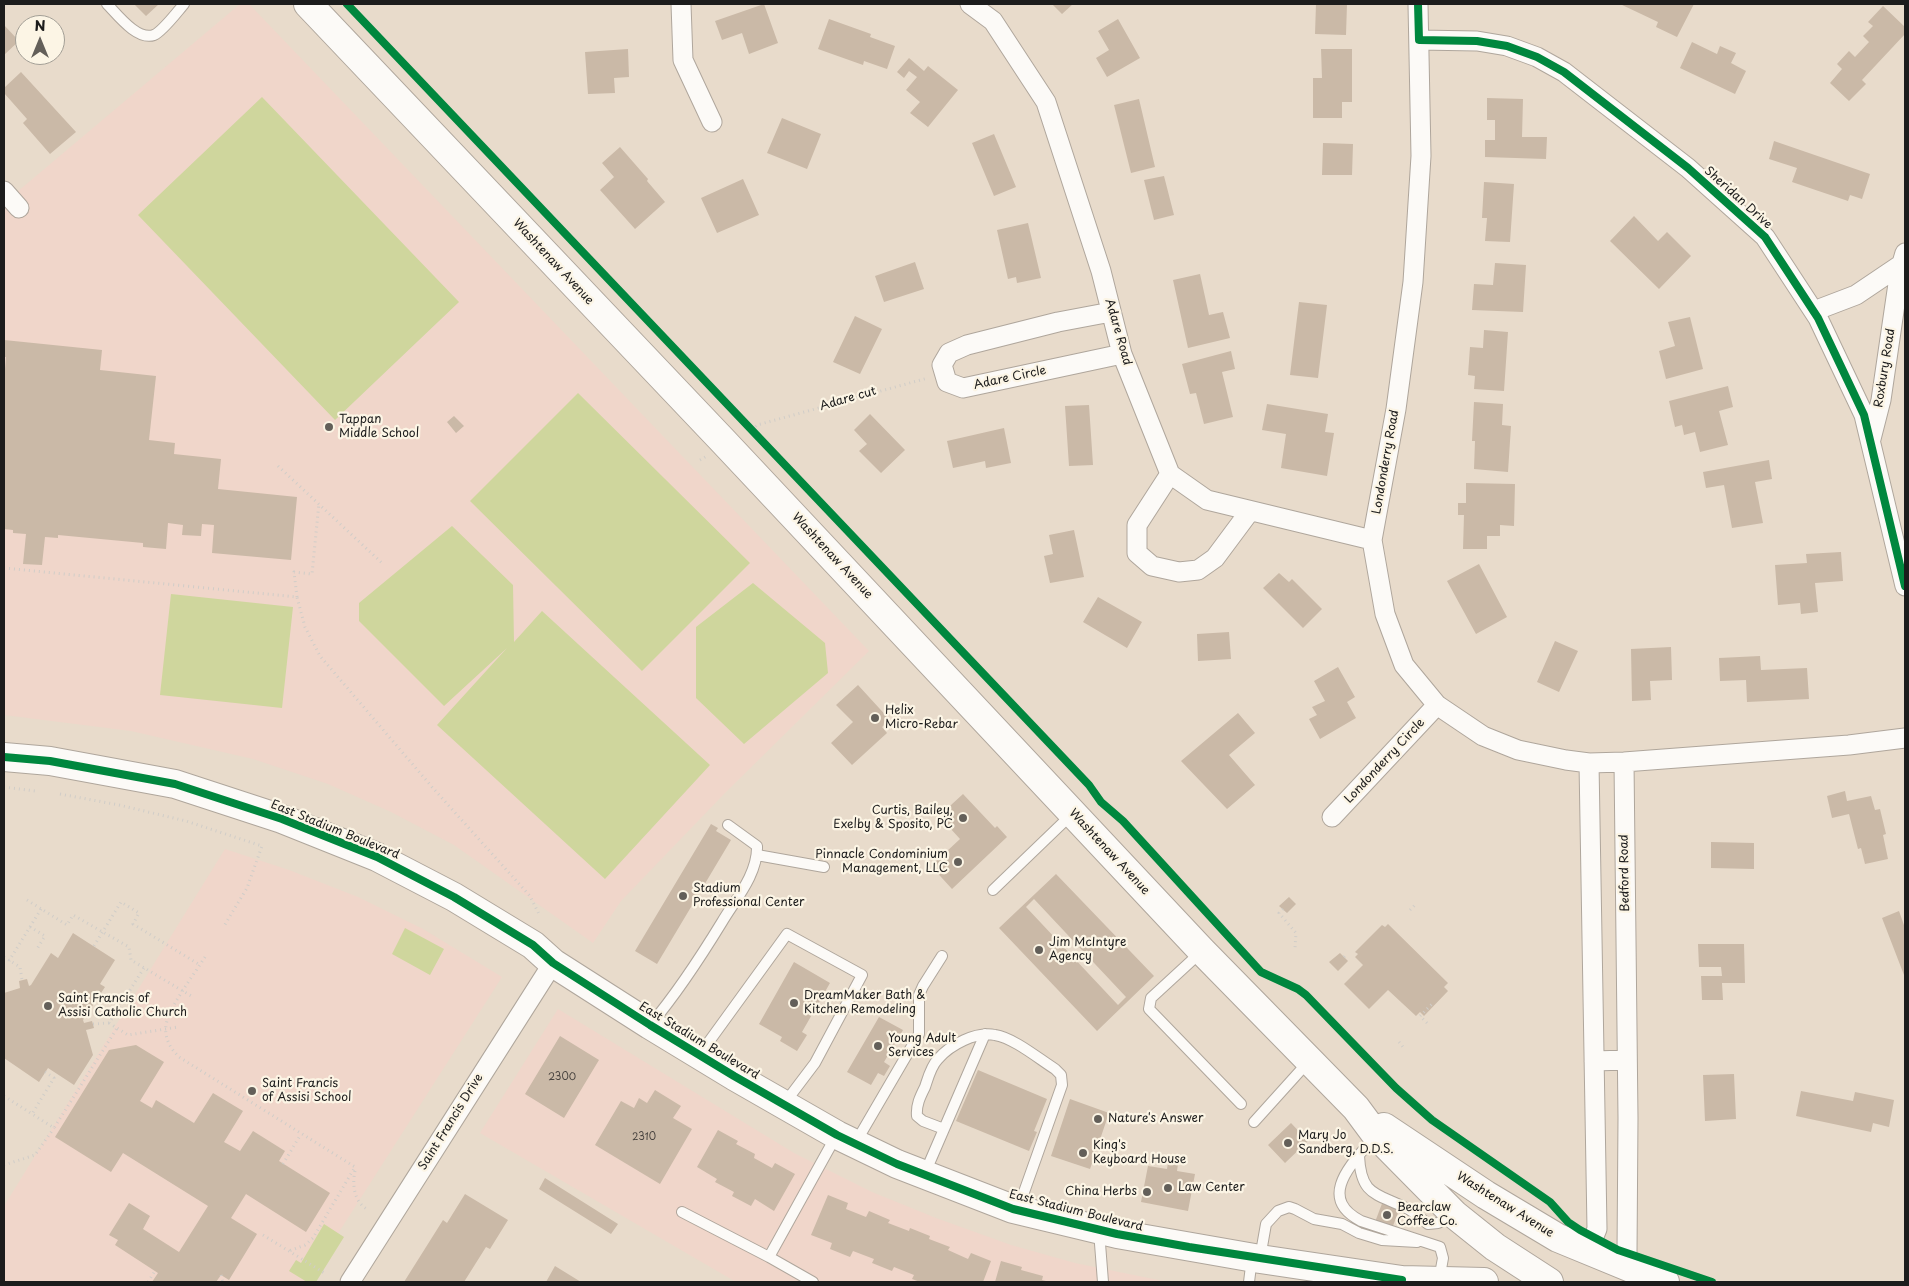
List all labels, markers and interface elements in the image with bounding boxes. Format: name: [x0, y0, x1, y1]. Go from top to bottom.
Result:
north arrow: [15, 15, 65, 65]
text: N: [34, 15, 46, 36]
street label: Sheridan Drive: [1701, 164, 1775, 232]
street label: Washtenaw Avenue: [510, 216, 596, 308]
street label: Adare Road: [1102, 297, 1134, 367]
street label: Roxbury Road: [1872, 327, 1898, 409]
street label: Adare Circle: [972, 363, 1048, 393]
street label: Adare cut: [818, 384, 878, 414]
street label: Londonderry Road: [1370, 409, 1402, 515]
place label: Tappan Middle School: [339, 413, 419, 441]
marker: Tappan Middle School: [323, 421, 335, 433]
street label: Washtenaw Avenue: [789, 510, 875, 602]
place label: Helix Micro-Rebar: [885, 704, 958, 732]
marker: Helix Micro-Rebar: [869, 712, 881, 724]
street label: Londonderry Circle: [1342, 716, 1428, 806]
street label: East Stadium Boulevard: [269, 798, 401, 862]
place label: Curtis, Bailey, Exelby & Sposito, PC: [833, 804, 953, 832]
street label: Washtenaw Avenue: [1066, 806, 1152, 898]
marker: Curtis, Bailey, Exelby & Sposito, PC: [957, 812, 969, 824]
street label: Bedford Road: [1617, 834, 1633, 912]
place label: Pinnacle Condominium Management, LLC: [815, 848, 948, 876]
marker: Pinnacle Condominium Management, LLC: [952, 856, 964, 868]
place label: Stadium Professional Center: [693, 882, 805, 910]
marker: Stadium Professional Center: [677, 890, 689, 902]
place label: Jim McIntyre Agency: [1049, 936, 1126, 964]
marker: Jim McIntyre Agency: [1033, 944, 1045, 956]
place label: DreamMaker Bath & Kitchen Remodeling: [804, 989, 925, 1017]
place label: Saint Francis of Assisi Catholic Church: [58, 992, 187, 1020]
marker: DreamMaker Bath & Kitchen Remodeling: [788, 997, 800, 1009]
street label: East Stadium Boulevard: [636, 999, 762, 1083]
marker: Saint Francis of Assisi Catholic Church: [42, 1000, 54, 1012]
place label: Young Adult Services: [888, 1032, 956, 1060]
marker: Young Adult Services: [872, 1040, 884, 1052]
street label: Saint Francis Drive: [416, 1071, 486, 1173]
house number: 2300: [548, 1071, 576, 1083]
place label: Saint Francis of Assisi School: [262, 1077, 351, 1105]
marker: Saint Francis of Assisi School: [246, 1085, 258, 1097]
place label: Nature's Answer: [1108, 1112, 1204, 1126]
marker: Nature's Answer: [1092, 1113, 1104, 1125]
place label: Mary Jo Sandberg, D.D.S.: [1298, 1129, 1394, 1157]
house number: 2310: [632, 1131, 656, 1143]
marker: Mary Jo Sandberg, D.D.S.: [1282, 1137, 1294, 1149]
place label: King's Keyboard House: [1093, 1139, 1186, 1167]
marker: King's Keyboard House: [1077, 1147, 1089, 1159]
street label: Washtenaw Avenue: [1454, 1169, 1556, 1241]
place label: Law Center: [1178, 1181, 1245, 1195]
marker: Law Center: [1162, 1182, 1174, 1194]
place label: China Herbs: [1065, 1185, 1137, 1199]
marker: China Herbs: [1141, 1186, 1153, 1198]
street label: East Stadium Boulevard: [1008, 1187, 1144, 1235]
place label: Bearclaw Coffee Co.: [1397, 1201, 1458, 1229]
marker: Bearclaw Coffee Co.: [1381, 1209, 1393, 1221]

